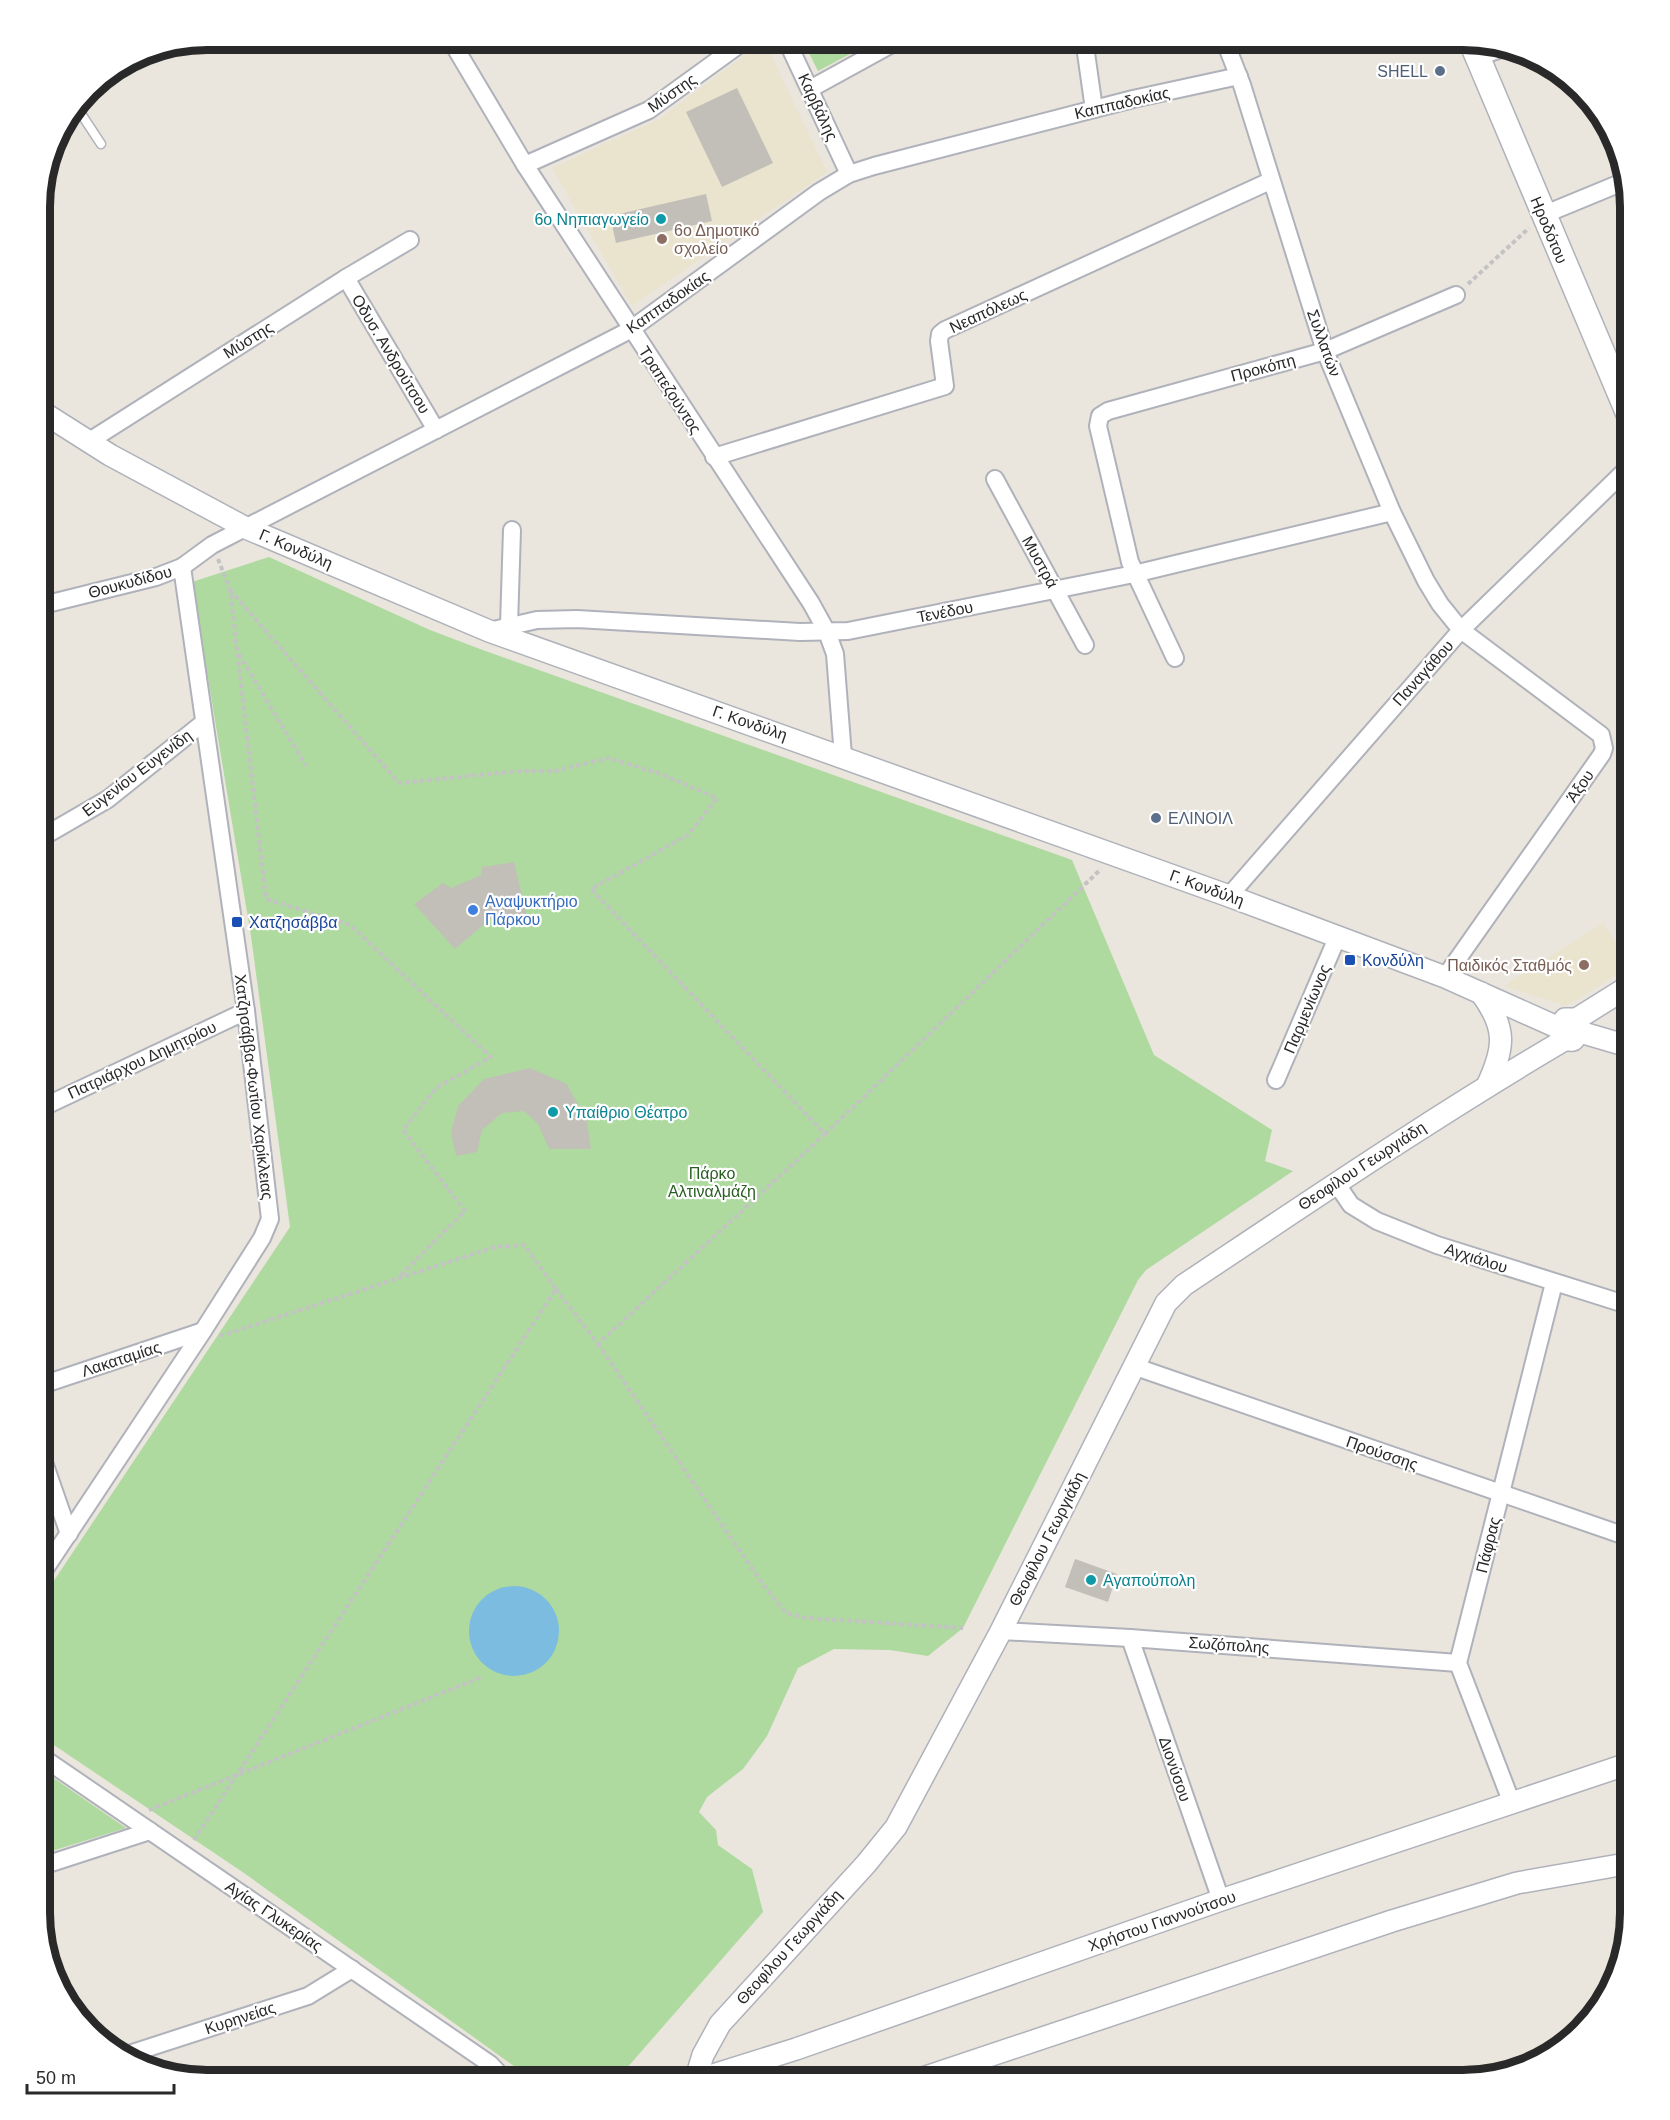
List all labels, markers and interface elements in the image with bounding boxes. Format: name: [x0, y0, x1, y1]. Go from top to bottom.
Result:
place label: SHELL: [1377, 63, 1428, 80]
marker: SHELL: [1433, 64, 1447, 78]
street label: Μύστης: [645, 70, 700, 116]
street label: Καρβάλης: [795, 71, 841, 143]
street label: Καππαδοκίας: [1073, 84, 1172, 122]
street label: Ηροδότου: [1527, 194, 1571, 266]
place label: 6ο Νηπιαγωγείο: [534, 211, 649, 228]
marker: 6ο Νηπιαγωγείο: [654, 212, 668, 226]
place label: 6ο Δημοτικό σχολείο: [674, 222, 760, 257]
marker: 6ο Δημοτικό σχολείο: [655, 232, 669, 246]
street label: Καππαδοκίας: [623, 267, 713, 337]
street label: Νεαπόλεως: [947, 286, 1029, 336]
street label: Οδυσ. Ανδρούτσου: [349, 291, 433, 417]
street label: Συλλατών: [1304, 307, 1344, 379]
street label: Μύστης: [220, 318, 276, 362]
street label: Τραπεζούντος: [635, 343, 705, 438]
street label: Προκόπη: [1229, 351, 1297, 385]
street label: Γ. Κονδύλη: [257, 526, 335, 572]
street label: Μυστρά: [1019, 533, 1061, 591]
street label: Θουκυδίδου: [86, 563, 174, 601]
street label: Τενέδου: [915, 598, 975, 626]
street label: Παναγάθου: [1389, 637, 1457, 709]
street label: Γ. Κονδύλη: [710, 702, 790, 744]
street label: Ευγενίου Ευγενίδη: [79, 726, 195, 820]
street label: Άξου: [1563, 767, 1598, 806]
place label: ΕΛΙΝΟΙΛ: [1168, 810, 1233, 827]
marker: ΕΛΙΝΟΙΛ: [1149, 811, 1163, 825]
street label: Γ. Κονδύλη: [1168, 867, 1246, 909]
place label: Αναψυκτήριο Πάρκου: [485, 893, 578, 928]
marker: Αναψυκτήριο Πάρκου: [466, 903, 480, 917]
place label: Χατζησάββα: [249, 914, 337, 932]
marker: Χατζησάββα: [230, 915, 244, 929]
place label: Κονδύλη: [1362, 952, 1424, 969]
marker: Κονδύλη: [1343, 953, 1357, 967]
place label: Παιδικός Σταθμός: [1447, 957, 1572, 974]
marker: Παιδικός Σταθμός: [1577, 958, 1591, 972]
street label: Παρμενίωνος: [1281, 962, 1333, 1056]
street label: Χατζησάββα-Φωτίου Χαρίκλειας: [231, 973, 276, 1201]
street label: Πατριάρχου Δημητρίου: [65, 1018, 219, 1102]
place label: Υπαίθριο Θέατρο: [565, 1104, 687, 1121]
marker: Υπαίθριο Θέατρο: [546, 1105, 560, 1119]
street label: Θεοφίλου Γεωργιάδη: [1295, 1118, 1429, 1214]
park label: Πάρκο Αλτιναλμάζη: [668, 1165, 756, 1201]
street label: Αγχιάλου: [1442, 1240, 1510, 1276]
street label: Λακαταμίας: [79, 1338, 163, 1380]
street label: Προύσσης: [1344, 1433, 1420, 1473]
street label: Θεοφίλου Γεωργιάδη: [1006, 1469, 1088, 1609]
street label: Πάφρας: [1473, 1515, 1503, 1575]
place label: Αγαπούπολη: [1103, 1572, 1195, 1589]
marker: Αγαπούπολη: [1084, 1573, 1098, 1587]
street label: Σωζόπολης: [1188, 1634, 1270, 1657]
street label: Διονύσου: [1156, 1734, 1194, 1804]
street label: Αγίας Γλυκερίας: [222, 1877, 326, 1955]
street label: Θεοφίλου Γεωργιάδη: [733, 1886, 845, 2008]
street label: Χρήστου Γιαννούτσου: [1086, 1888, 1238, 1954]
street label: Κυρηνείας: [203, 1999, 278, 2037]
scale bar: [27, 2057, 174, 2095]
text: 50 m: [36, 2068, 76, 2088]

